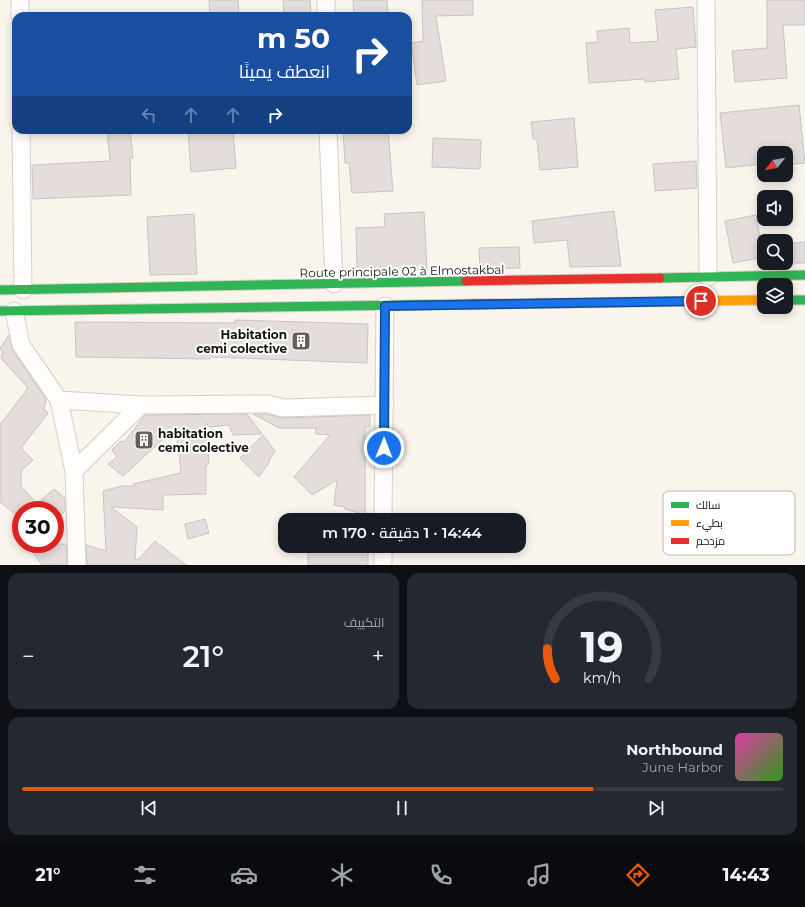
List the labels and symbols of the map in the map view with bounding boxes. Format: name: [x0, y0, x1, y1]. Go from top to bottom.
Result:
north arrow: [757, 146, 793, 182]
street label: Route principale 02 à Elmostakbal: [299, 262, 505, 280]
pin: [684, 284, 718, 318]
place label: Habitation cemi colective: [196, 327, 287, 356]
building icon: Habitation cemi colective: [290, 330, 312, 352]
place label: habitation cemi colective: [158, 426, 249, 455]
position arrow: [363, 427, 405, 469]
building icon: habitation cemi colective: [133, 429, 155, 451]
legend: [663, 491, 795, 555]
text: سالك: [696, 498, 720, 512]
speed limit sign: 30: [12, 501, 64, 553]
text: بطيء: [696, 516, 723, 532]
text: مزدحم: [696, 534, 725, 549]

